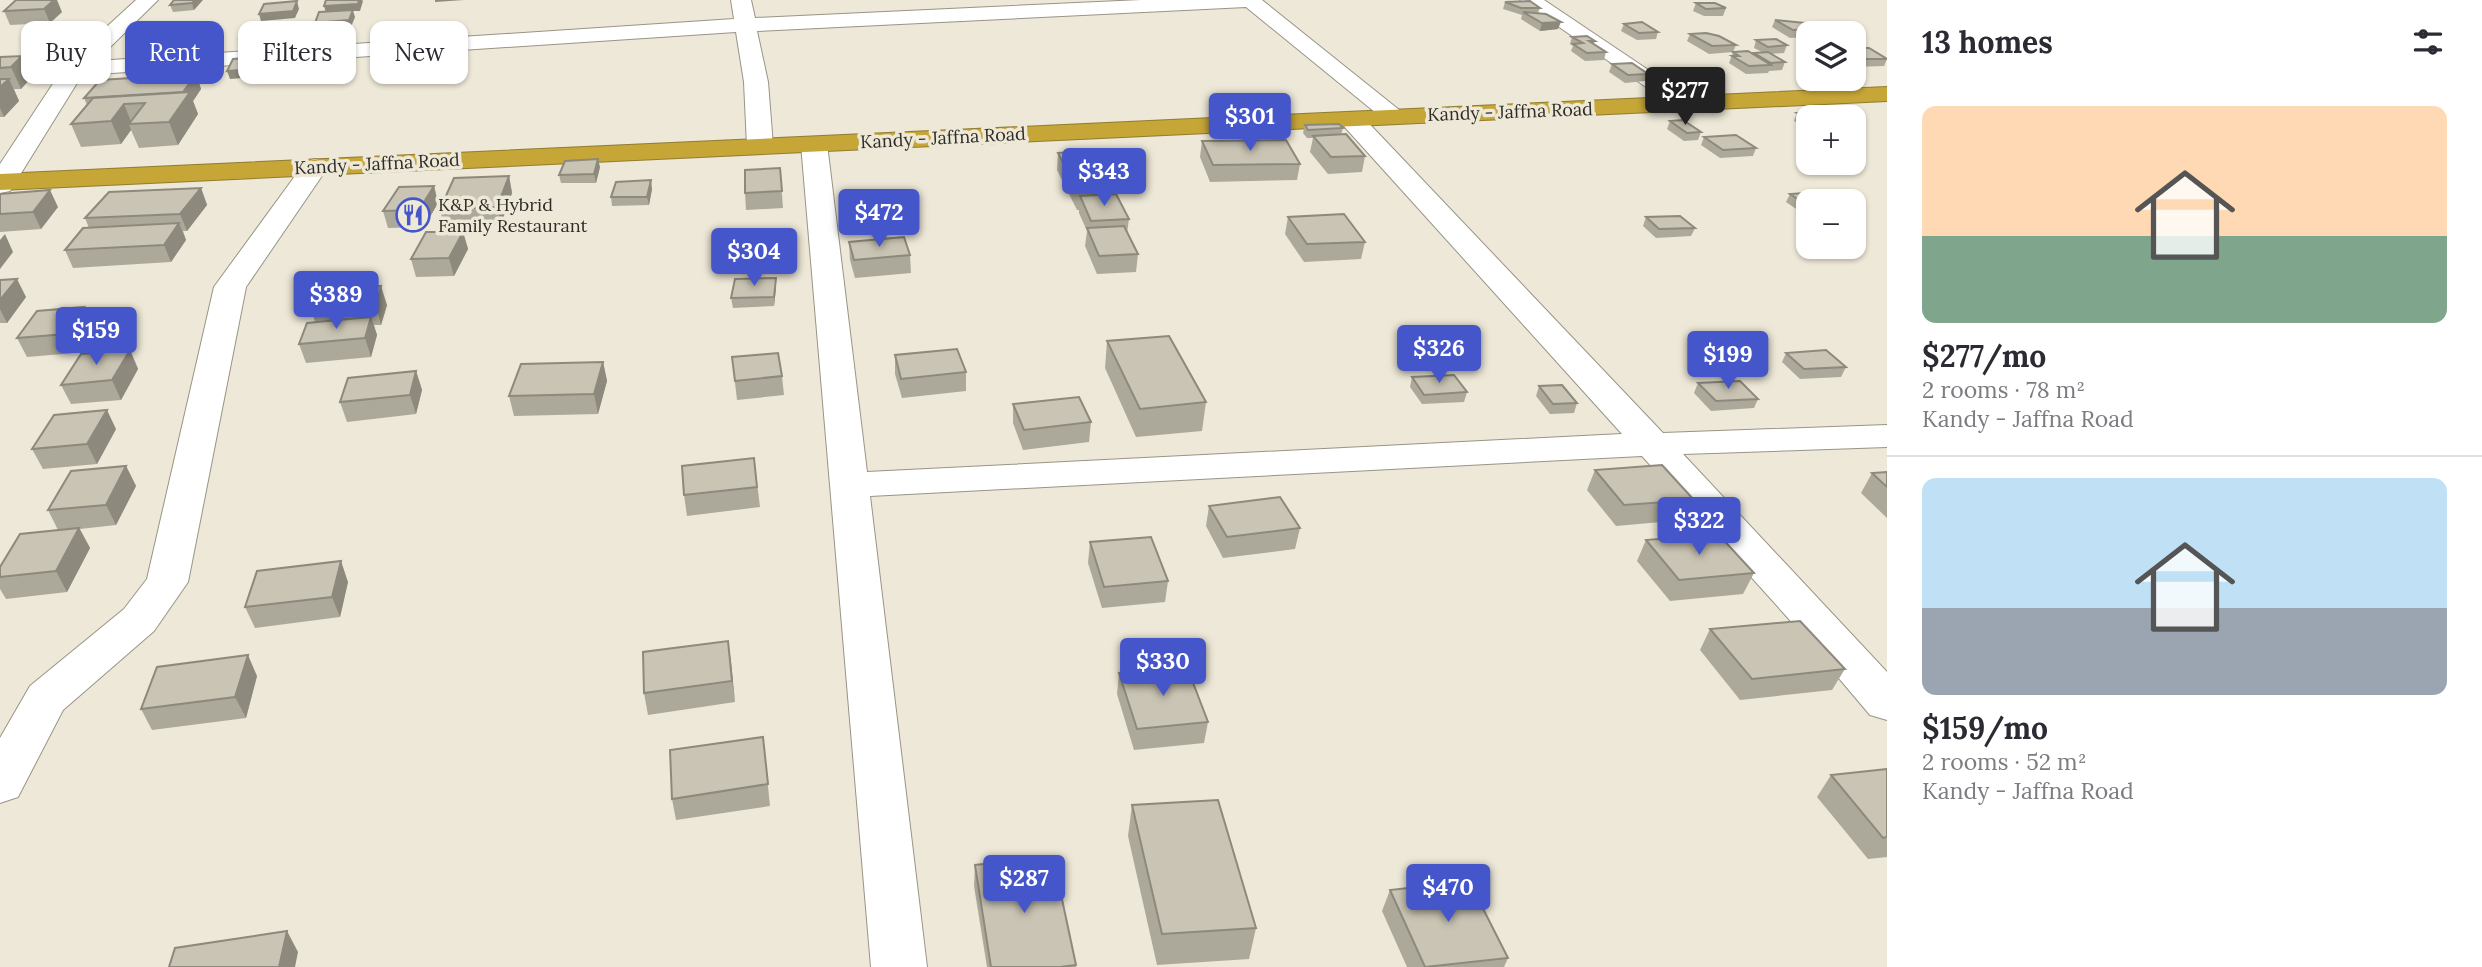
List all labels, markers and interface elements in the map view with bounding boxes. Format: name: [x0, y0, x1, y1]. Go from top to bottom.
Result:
chip: Buy: [21, 21, 111, 84]
chip: Rent: [125, 21, 224, 84]
chip: Filters: [238, 21, 356, 84]
chip: New: [370, 21, 468, 84]
map controls: [1796, 21, 1866, 259]
button: layers: [1796, 21, 1866, 91]
text: 13 homes: [1922, 23, 2053, 61]
icon: filters: [2409, 23, 2447, 61]
pin: $277: [1644, 68, 1726, 127]
text: $277: [1661, 75, 1709, 104]
pin: $301: [1209, 94, 1291, 153]
street label: Kandy - Jaffna Road: [1427, 97, 1593, 126]
text: $301: [1225, 101, 1275, 130]
button: +: [1796, 105, 1866, 175]
street label: Kandy - Jaffna Road: [860, 122, 1027, 153]
street label: Kandy - Jaffna Road: [294, 148, 461, 179]
pin: $343: [1063, 148, 1145, 208]
icon: home: [2122, 152, 2248, 278]
text: $343: [1078, 156, 1130, 185]
button: −: [1796, 189, 1866, 259]
pin: $472: [838, 190, 920, 249]
place label: K&P & Hybrid Family Restaurant: [438, 193, 588, 237]
restaurant icon: K&P & Hybrid Family Restaurant: [394, 196, 432, 234]
text: $472: [854, 197, 904, 226]
pin: $304: [713, 229, 795, 288]
text: $304: [727, 236, 781, 265]
pin: $389: [295, 272, 377, 331]
text: $389: [310, 279, 362, 308]
pin: $159: [55, 308, 137, 367]
text: $159: [72, 315, 120, 344]
pin: $326: [1398, 326, 1480, 385]
pin: $199: [1687, 332, 1769, 391]
text: $326: [1413, 333, 1465, 362]
text: $277/mo: [1922, 337, 2046, 375]
text: $199: [1703, 339, 1753, 368]
text: 2 rooms · 78 m²: [1922, 375, 2085, 404]
text: Kandy - Jaffna Road: [1922, 404, 2134, 433]
pin: $322: [1658, 498, 1740, 557]
text: $322: [1674, 505, 1724, 534]
icon: home: [2122, 524, 2248, 650]
pin: $330: [1122, 638, 1204, 698]
text: $330: [1136, 646, 1190, 675]
text: $159/mo: [1922, 709, 2048, 747]
text: 2 rooms · 52 m²: [1922, 747, 2087, 776]
text: Kandy - Jaffna Road: [1922, 776, 2134, 805]
pin: $287: [983, 856, 1065, 915]
text: $287: [999, 863, 1049, 892]
pin: $470: [1407, 864, 1489, 924]
text: $470: [1422, 872, 1474, 901]

